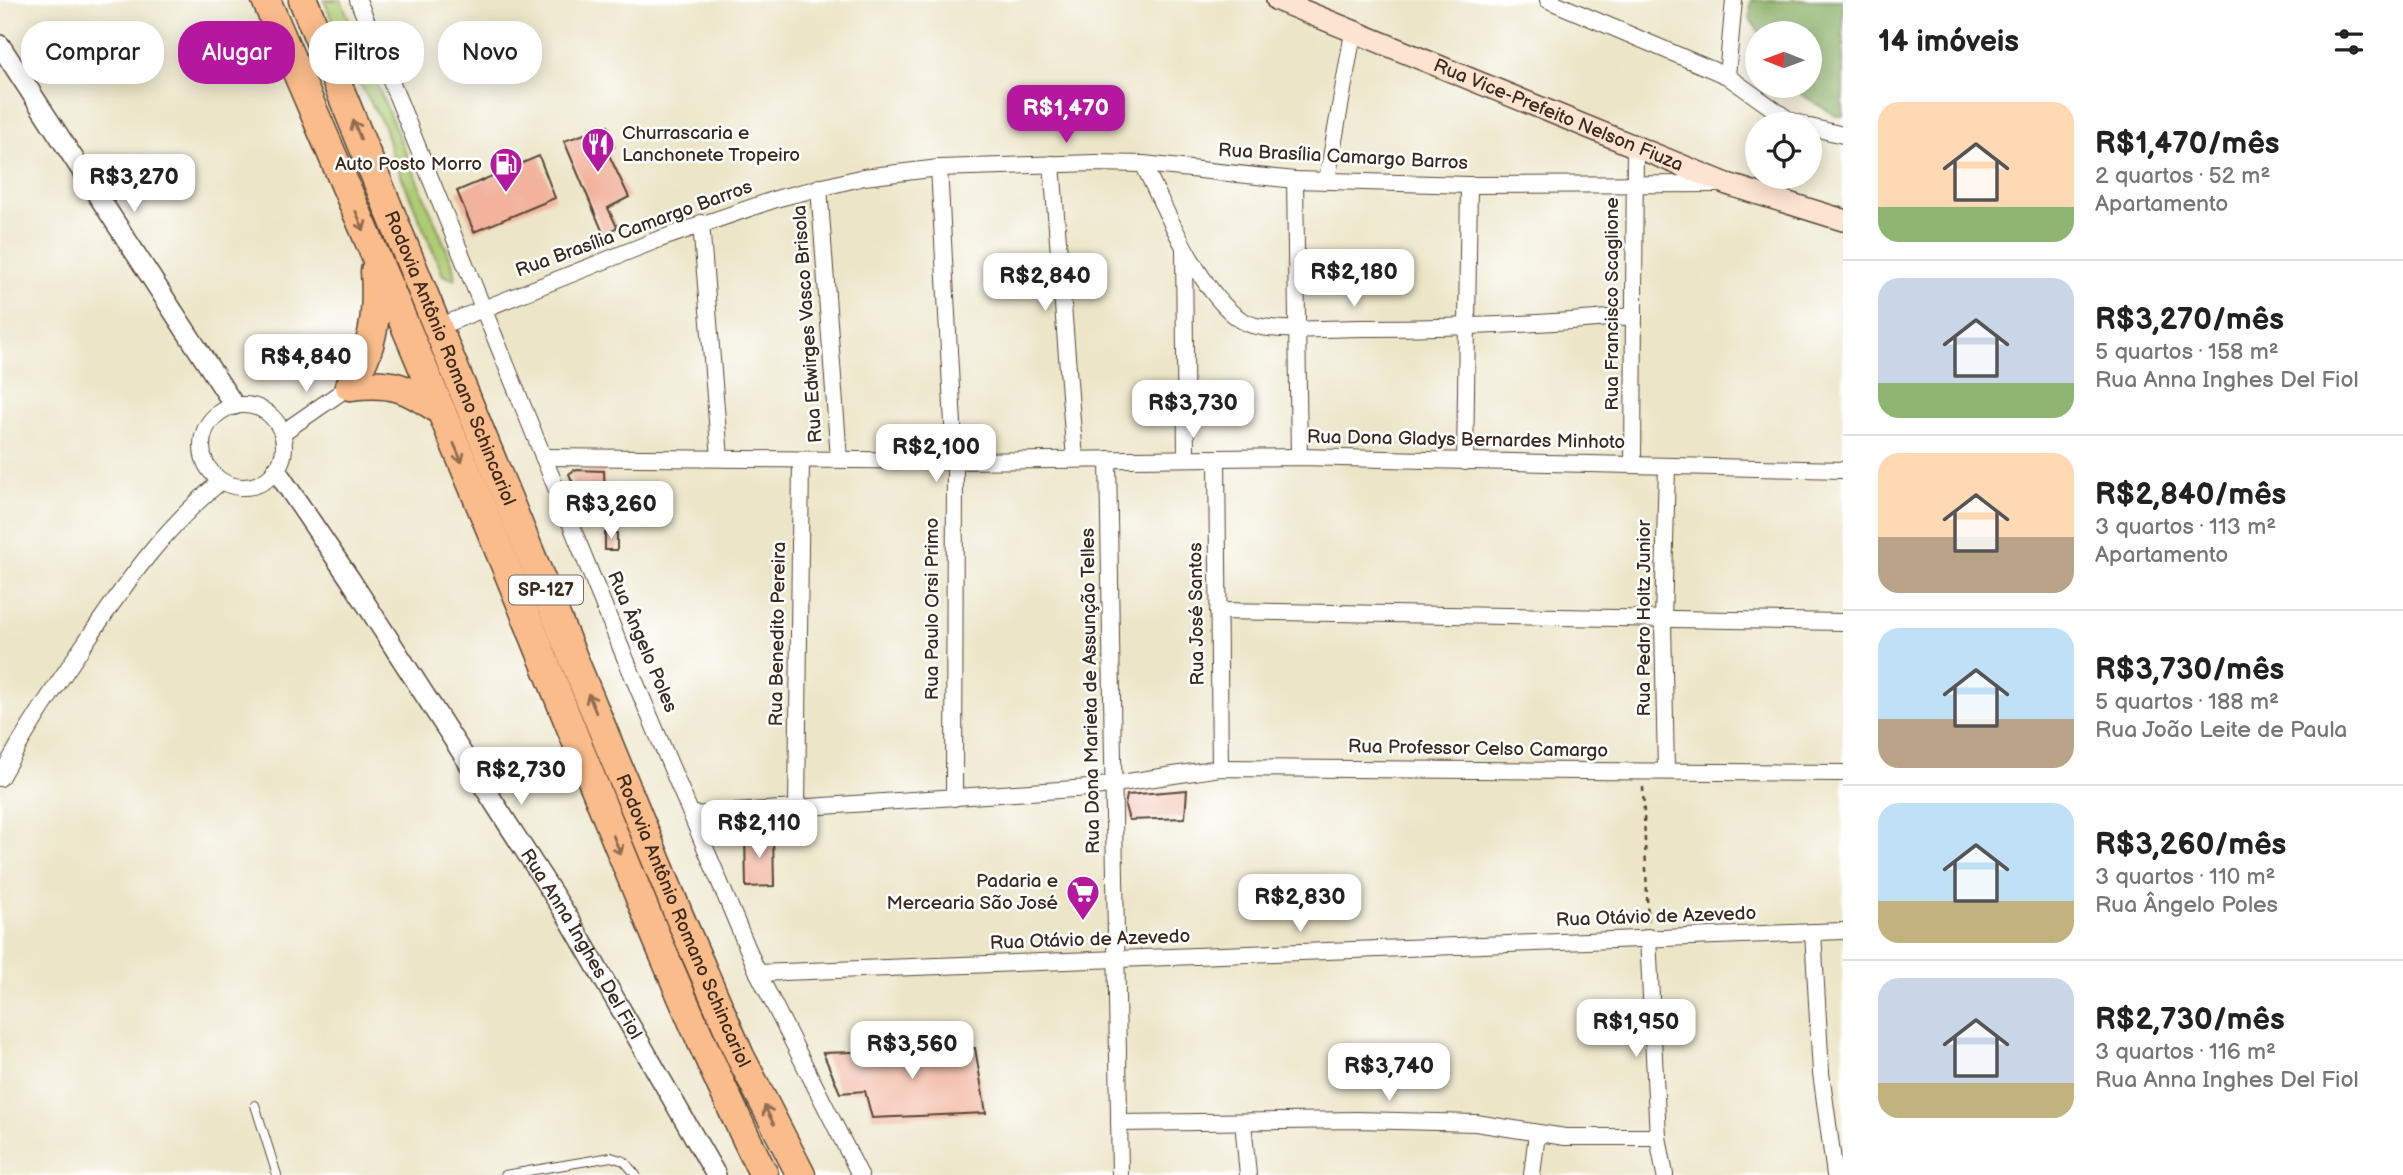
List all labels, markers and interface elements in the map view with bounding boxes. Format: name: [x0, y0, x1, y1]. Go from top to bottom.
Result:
chip: Comprar: [21, 21, 164, 84]
chip: Alugar: [178, 21, 295, 84]
chip: Filtros: [309, 21, 424, 84]
chip: Novo: [438, 21, 542, 84]
north arrow: [1745, 21, 1822, 98]
map controls: [1745, 21, 1822, 189]
icon: filters: [2330, 23, 2368, 61]
text: 14 imóveis: [1878, 24, 2019, 60]
street label: Rua Vice-Prefeito Nelson Fiuza: [1430, 54, 1687, 176]
pin: R$1,470: [1001, 86, 1131, 145]
text: R$1,470: [1023, 94, 1109, 122]
button: locate: [1745, 112, 1822, 189]
one-way arrow: [350, 120, 363, 141]
place label: Churrascaria e Lanchonete Tropeiro: [622, 122, 800, 167]
restaurant icon: Churrascaria e Lanchonete Tropeiro: [579, 125, 617, 174]
text: R$1,470/mês: [2095, 126, 2280, 162]
icon: home: [1934, 130, 2018, 214]
street label: Rua Brasília Camargo Barros: [1217, 139, 1469, 175]
fuel station icon: Auto Posto Morro: [487, 145, 525, 194]
place label: Auto Posto Morro: [335, 153, 482, 176]
pin: R$3,270: [69, 154, 199, 214]
text: 2 quartos · 52 m²: [2095, 162, 2270, 190]
text: R$3,270: [89, 163, 179, 191]
street label: Rua Brasília Camargo Barros: [513, 175, 755, 283]
text: Apartamento: [2095, 190, 2228, 218]
street label: Rua Francisco Scaglione: [1601, 197, 1624, 411]
street label: Rua Edwirges Vasco Brisola: [788, 204, 828, 444]
street label: Rodovia Antônio Romano Schincariol: [379, 207, 521, 509]
one-way arrow: [354, 209, 367, 231]
pin: R$2,180: [1289, 250, 1419, 309]
pin: R$2,840: [980, 254, 1110, 313]
text: R$2,180: [1310, 258, 1398, 286]
text: R$2,840: [999, 262, 1091, 290]
text: R$3,270/mês: [2095, 302, 2284, 338]
icon: home: [1934, 306, 2018, 390]
pin: R$4,840: [241, 334, 371, 394]
text: 5 quartos · 158 m²: [2095, 338, 2279, 366]
text: R$4,840: [260, 343, 352, 371]
text: Rua Anna Inghes Del Fiol: [2095, 366, 2359, 394]
pin: R$3,730: [1128, 380, 1258, 440]
text: R$3,730: [1148, 389, 1238, 417]
pin: R$2,100: [871, 424, 1001, 484]
street label: Rua Dona Gladys Bernardes Minhoto: [1307, 426, 1625, 454]
text: R$2,100: [892, 433, 980, 461]
one-way arrow: [452, 441, 465, 463]
text: R$2,840/mês: [2095, 477, 2286, 513]
icon: home: [1934, 481, 2018, 565]
pin: R$3,260: [546, 482, 676, 541]
text: R$3,260: [565, 490, 657, 518]
text: 3 quartos · 113 m²: [2095, 513, 2276, 541]
street label: Rua Paulo Orsi Primo: [921, 518, 944, 700]
street label: Rua Pedro Holtz Junior: [1633, 518, 1656, 716]
street label: Rua Dona Marieta de Assunção Telles: [1077, 528, 1105, 854]
street label: Rua Benedito Pereira: [765, 541, 791, 727]
text: Apartamento: [2095, 541, 2228, 569]
street label: Rua José Santos: [1184, 542, 1210, 686]
street label: Rua Ângelo Poles: [602, 568, 683, 716]
road number: SP-127: [509, 576, 583, 604]
text: R$3,730/mês: [2095, 652, 2284, 688]
icon: home: [1934, 656, 2018, 740]
text: 5 quartos · 188 m²: [2095, 688, 2279, 716]
one-way arrow: [585, 693, 598, 715]
text: Rua João Leite de Paula: [2095, 716, 2347, 744]
street label: Rua Professor Celso Camargo: [1348, 735, 1608, 763]
pin: R$2,730: [456, 748, 586, 807]
text: R$2,730: [476, 756, 566, 784]
street label: Rodovia Antônio Romano Schincariol: [611, 771, 755, 1071]
pin: R$2,110: [694, 800, 824, 860]
text: R$2,110: [717, 809, 801, 837]
text: R$3,260/mês: [2095, 827, 2286, 863]
icon: home: [1934, 831, 2018, 915]
one-way arrow: [611, 834, 624, 856]
street label: Rua Anna Inghes Del Fiol: [515, 845, 647, 1043]
text: 3 quartos · 110 m²: [2095, 863, 2275, 891]
place label: Padaria e Mercearia São José: [886, 870, 1058, 915]
supermarket icon: Padaria e Mercearia São José: [1064, 873, 1102, 922]
pin: R$2,830: [1235, 874, 1365, 934]
text: R$2,830: [1254, 883, 1346, 911]
text: Rua Ângelo Poles: [2095, 891, 2278, 919]
street label: Rua Otávio de Azevedo: [1555, 902, 1757, 932]
street label: Rua Otávio de Azevedo: [989, 925, 1191, 955]
pin: R$1,950: [1571, 1000, 1701, 1059]
text: R$2,730/mês: [2095, 1002, 2285, 1038]
icon: home: [1934, 1006, 2018, 1090]
text: R$1,950: [1593, 1008, 1679, 1036]
pin: R$3,560: [847, 1021, 977, 1081]
text: R$3,560: [867, 1030, 958, 1058]
text: 3 quartos · 116 m²: [2095, 1038, 2276, 1066]
pin: R$3,740: [1324, 1044, 1454, 1103]
text: R$3,740: [1344, 1052, 1434, 1080]
text: Rua Anna Inghes Del Fiol: [2095, 1066, 2359, 1094]
one-way arrow: [762, 1105, 776, 1126]

